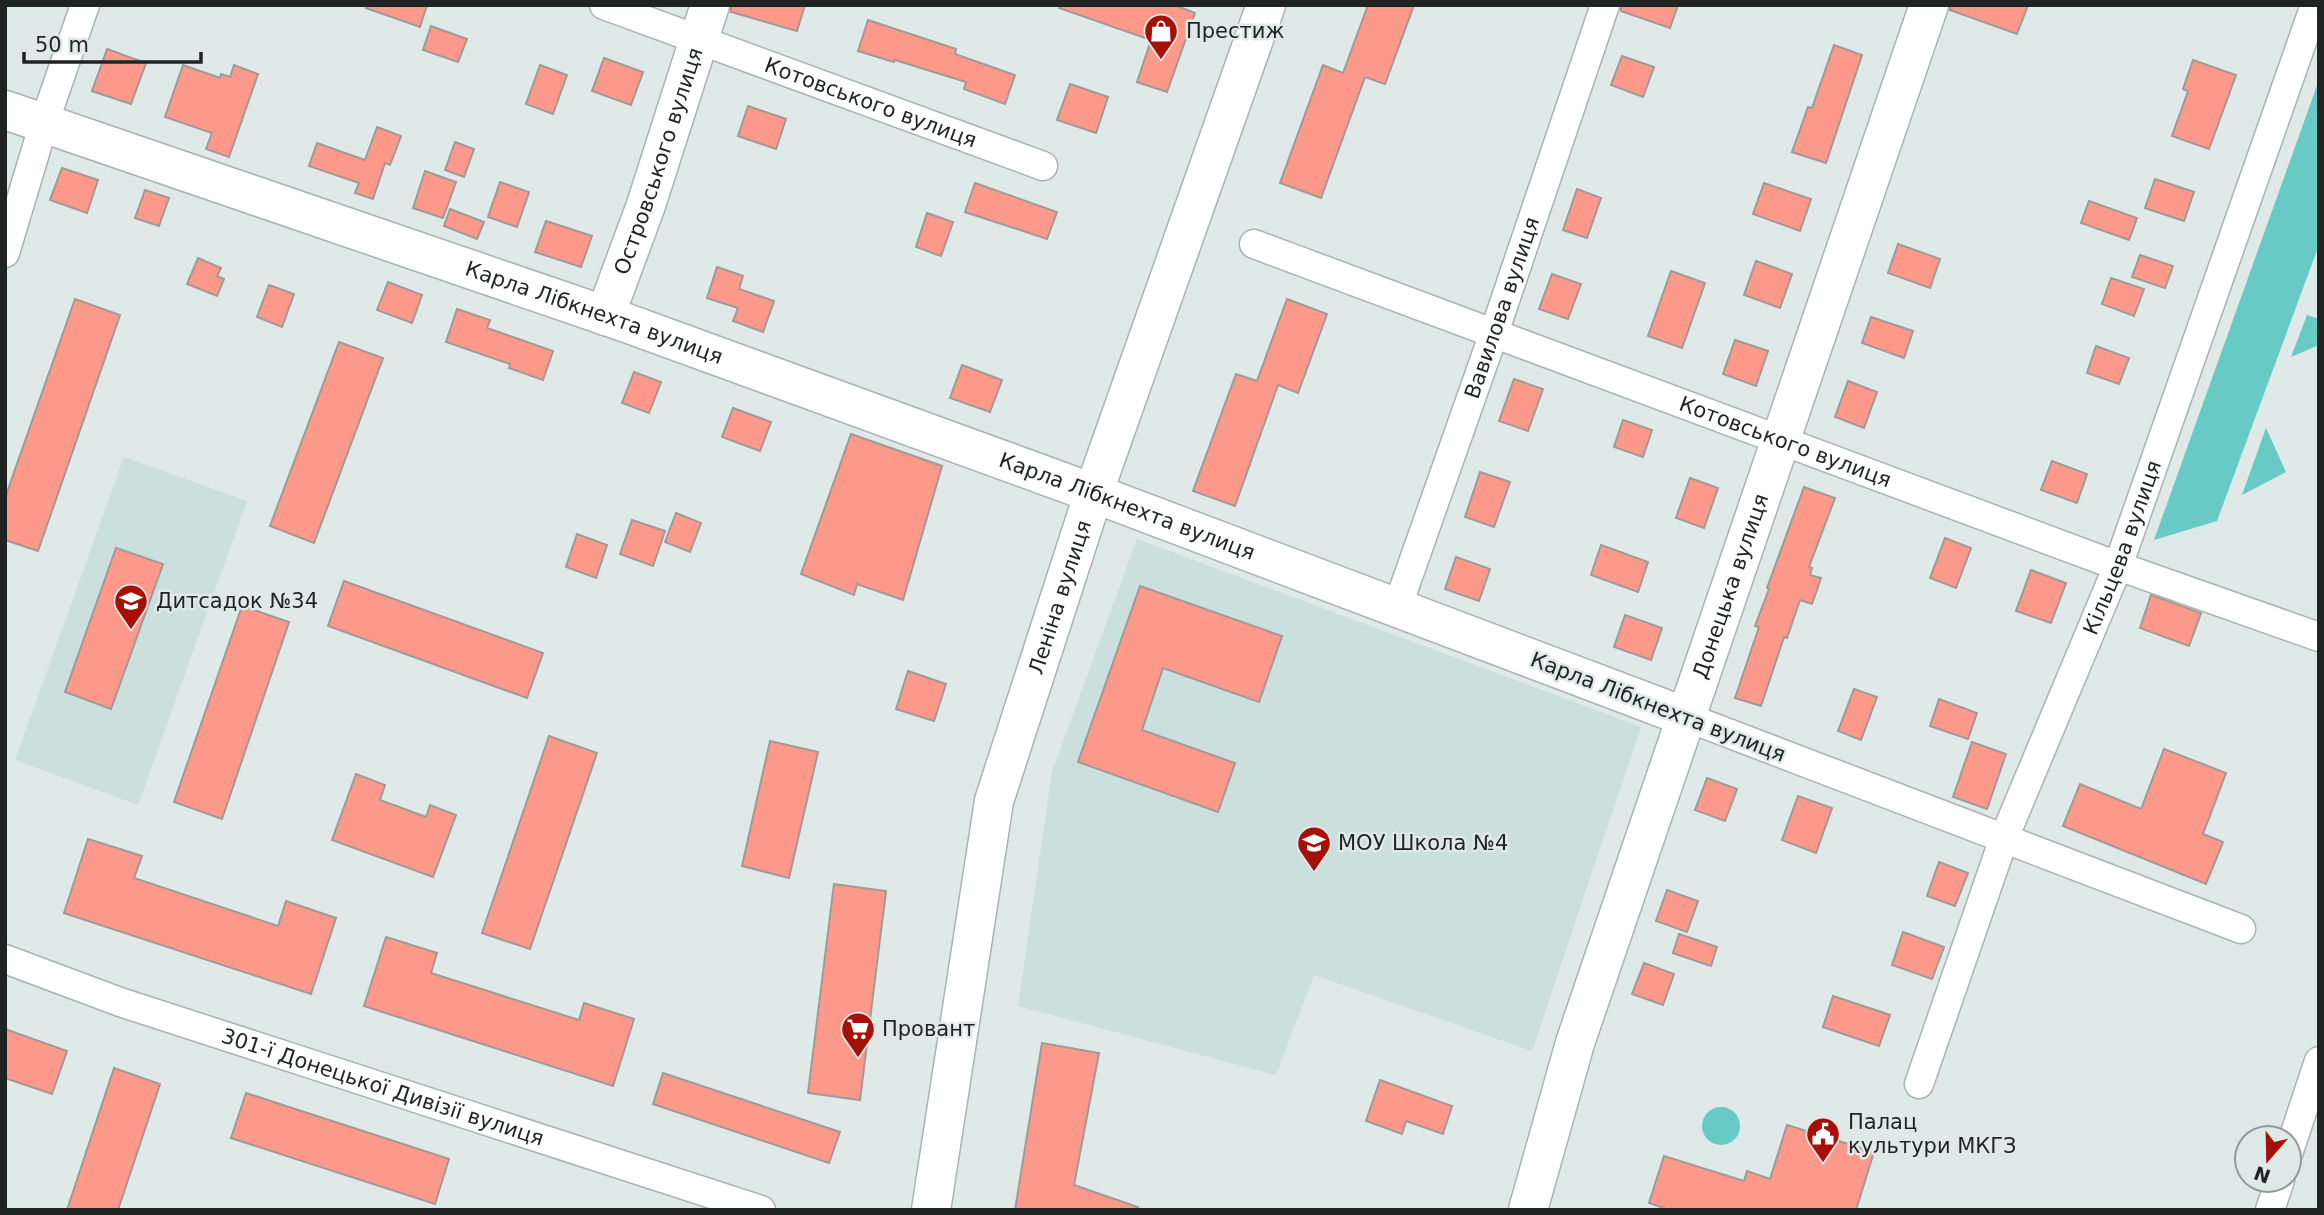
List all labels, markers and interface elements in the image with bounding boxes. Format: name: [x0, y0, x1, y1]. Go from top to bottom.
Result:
shop icon: Престиж: [1142, 12, 1180, 61]
place label: Престиж: [1186, 19, 1284, 43]
scale bar: [24, 21, 201, 65]
text: 50 m: [35, 33, 89, 57]
street label: Островського вулиця: [609, 45, 708, 278]
street label: Котовського вулиця: [761, 53, 980, 153]
street label: Вавилова вулиця: [1460, 214, 1544, 402]
street label: Карла Лібкнехта вулиця: [462, 257, 726, 369]
street label: Котовського вулиця: [1676, 392, 1895, 492]
street label: Карла Лібкнехта вулиця: [996, 448, 1258, 565]
street label: Кільцева вулиця: [2079, 457, 2166, 638]
street label: Донецька вулиця: [1688, 491, 1773, 682]
street label: Леніна вулиця: [1024, 517, 1096, 677]
school or university icon: Дитсадок №34: [112, 582, 150, 631]
place label: Дитсадок №34: [156, 589, 318, 613]
street label: Карла Лібкнехта вулиця: [1527, 647, 1789, 767]
school or university icon: МОУ Школа №4: [1295, 824, 1333, 873]
place label: МОУ Школа №4: [1338, 831, 1508, 855]
supermarket icon: Провант: [839, 1010, 877, 1059]
place label: Провант: [882, 1017, 975, 1041]
street label: 301-ї Донецької Дивізії вулиця: [218, 1024, 547, 1151]
place label: Палац культури МКГЗ: [1848, 1110, 2017, 1158]
public building icon: Палац культури МКГЗ: [1804, 1115, 1842, 1164]
north arrow: [2233, 1124, 2303, 1194]
text: N: [2251, 1162, 2273, 1188]

